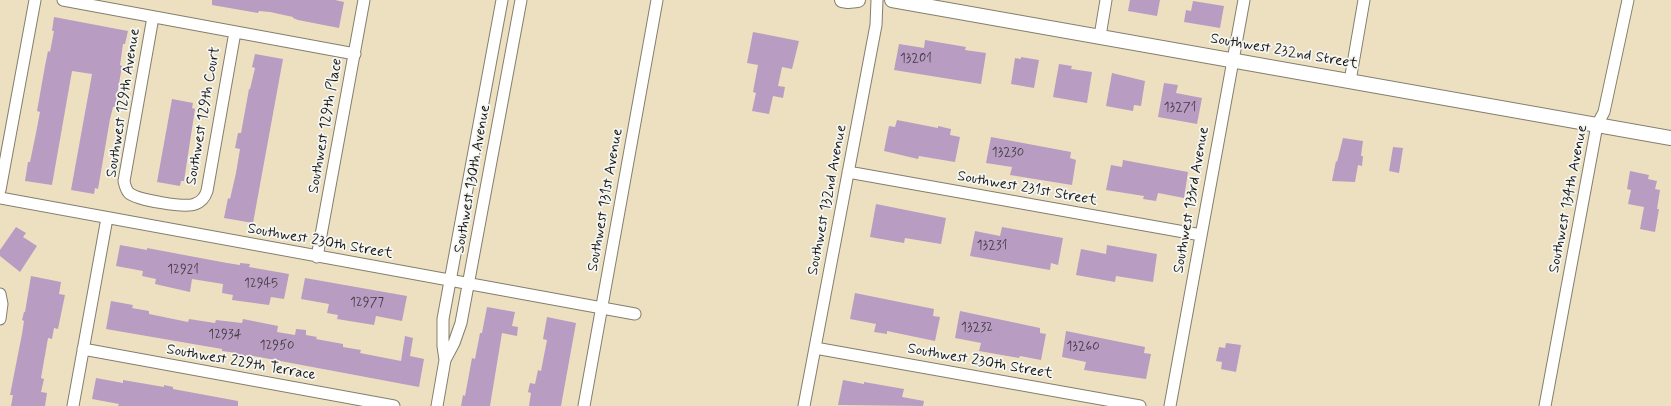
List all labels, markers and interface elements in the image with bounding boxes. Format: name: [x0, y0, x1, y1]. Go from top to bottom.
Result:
street label: Southwest 129th Avenue: [103, 27, 145, 179]
street label: Southwest 232nd Street: [1209, 30, 1359, 74]
street label: Southwest 129th Court: [183, 46, 225, 186]
house number: 13201: [900, 51, 932, 67]
street label: Southwest 129th Place: [305, 57, 347, 195]
house number: 13271: [1164, 100, 1196, 116]
street label: Southwest 130th Avenue: [451, 103, 495, 255]
street label: Southwest 132nd Avenue: [805, 123, 851, 277]
street label: Southwest 134th Avenue: [1546, 123, 1592, 275]
street label: Southwest 133rd Avenue: [1170, 125, 1214, 275]
street label: Southwest 131st Avenue: [585, 127, 627, 273]
house number: 13230: [992, 145, 1024, 161]
street label: Southwest 231st Street: [956, 168, 1098, 210]
street label: Southwest 230th Street: [246, 220, 394, 264]
house number: 13231: [977, 238, 1007, 254]
house number: 12921: [167, 262, 199, 278]
house number: 12945: [244, 276, 278, 292]
house number: 12977: [350, 295, 384, 311]
house number: 13232: [961, 320, 993, 336]
house number: 12934: [208, 327, 242, 343]
house number: 12950: [260, 338, 294, 354]
house number: 13260: [1066, 339, 1100, 355]
street label: Southwest 230th Street: [906, 340, 1054, 384]
street label: Southwest 229th Terrace: [165, 341, 317, 385]

